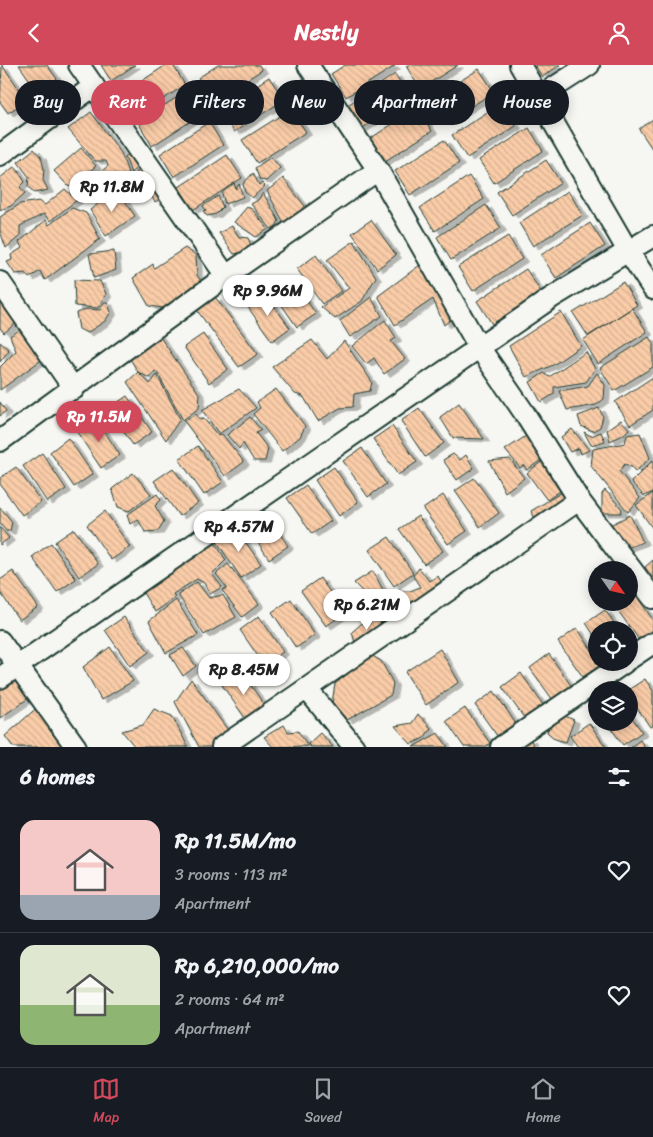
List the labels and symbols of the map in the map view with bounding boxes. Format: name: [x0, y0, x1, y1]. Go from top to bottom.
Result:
pin: Rp 11.8M: [60, 171, 164, 213]
pin: Rp 9.96M: [216, 275, 320, 317]
pin: Rp 11.5M: [47, 401, 151, 443]
pin: Rp 4.57M: [187, 511, 291, 553]
north arrow: [588, 561, 638, 611]
pin: Rp 6.21M: [315, 589, 419, 631]
pin: Rp 8.45M: [192, 653, 296, 696]

